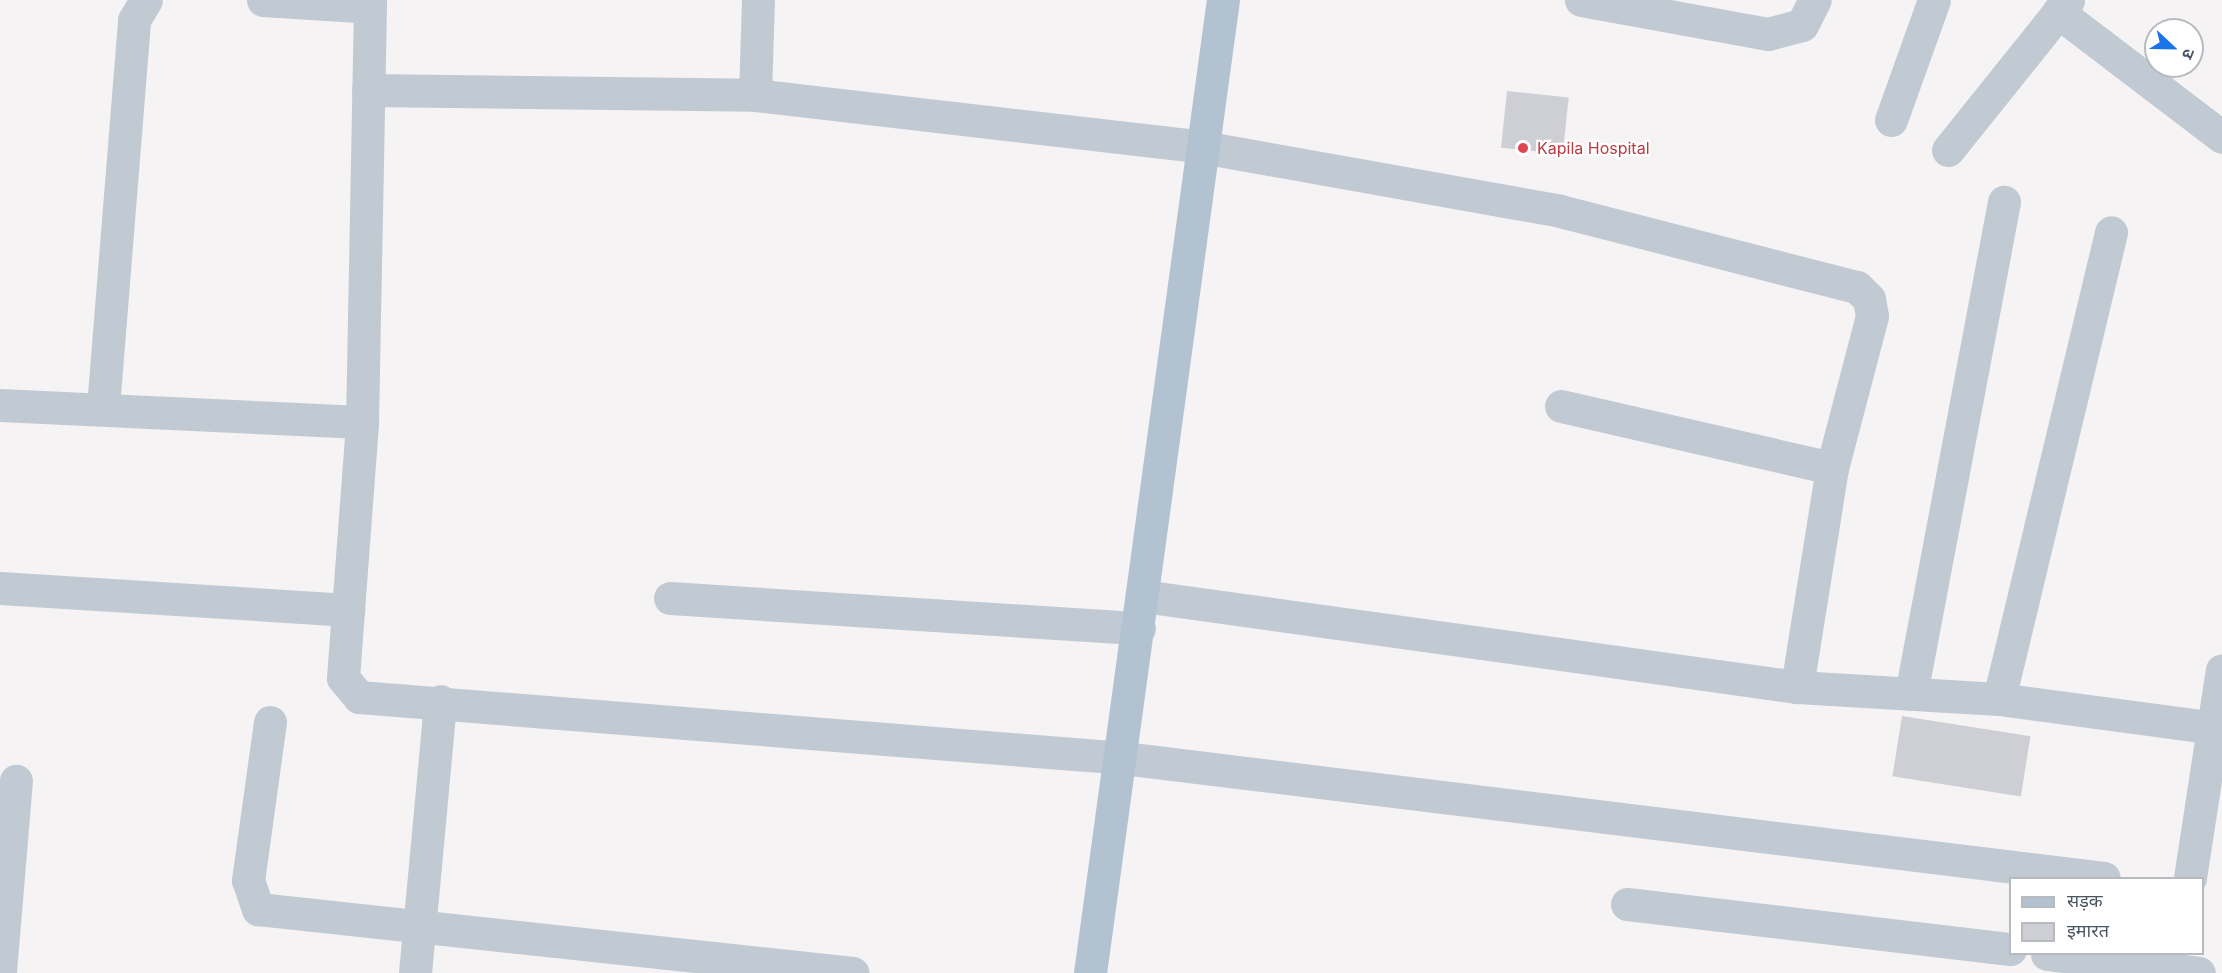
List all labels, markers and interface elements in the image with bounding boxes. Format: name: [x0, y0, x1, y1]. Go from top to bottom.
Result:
north arrow: [2144, 18, 2204, 78]
text: उ: [2178, 46, 2200, 62]
place label: Kapila Hospital: [1537, 138, 1650, 158]
marker: Kapila Hospital: [1514, 139, 1532, 157]
legend: [2009, 877, 2204, 955]
text: सड़क: [2067, 890, 2103, 911]
text: इमारत: [2067, 920, 2109, 941]

